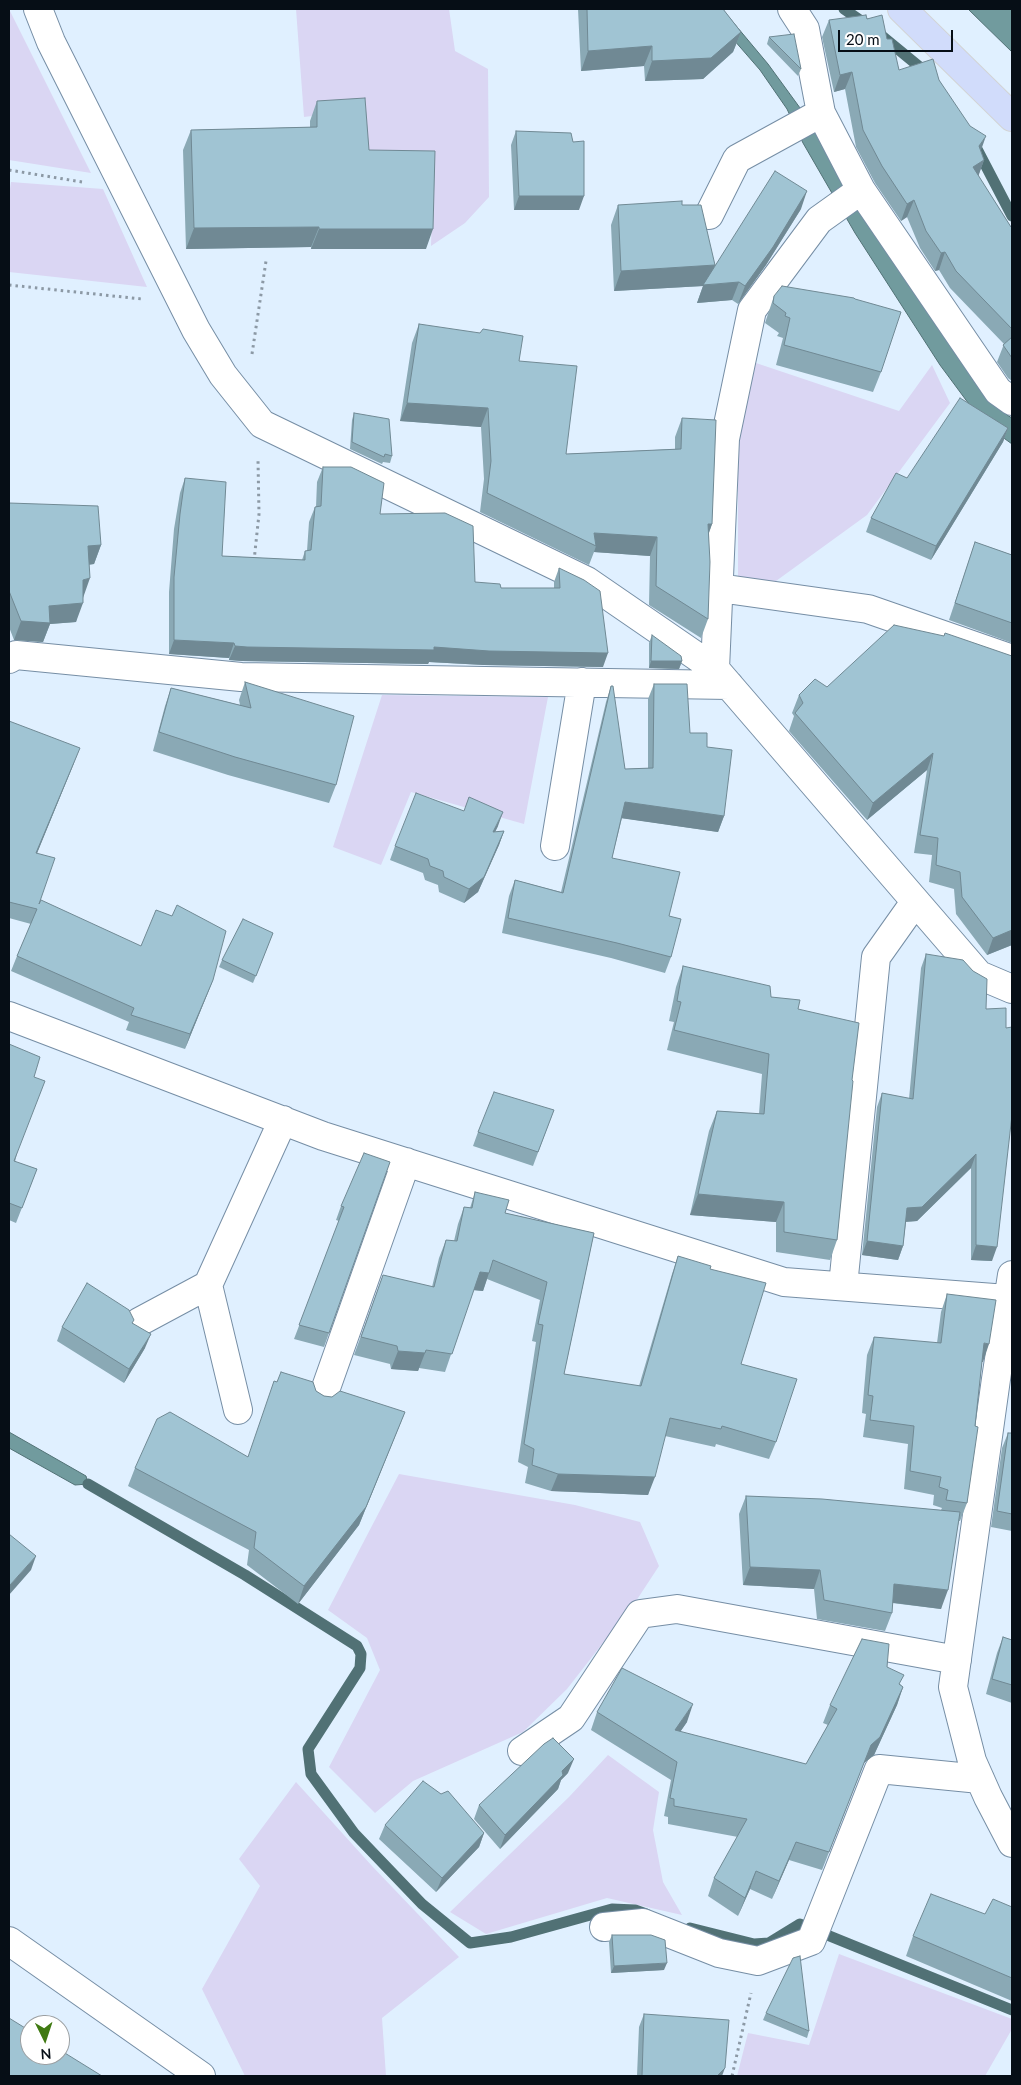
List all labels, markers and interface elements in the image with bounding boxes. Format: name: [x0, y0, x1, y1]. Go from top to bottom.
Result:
scale bar: [841, 20, 956, 52]
text: 20 m: [846, 30, 880, 48]
north arrow: [20, 2015, 70, 2065]
text: N: [40, 2046, 52, 2063]

